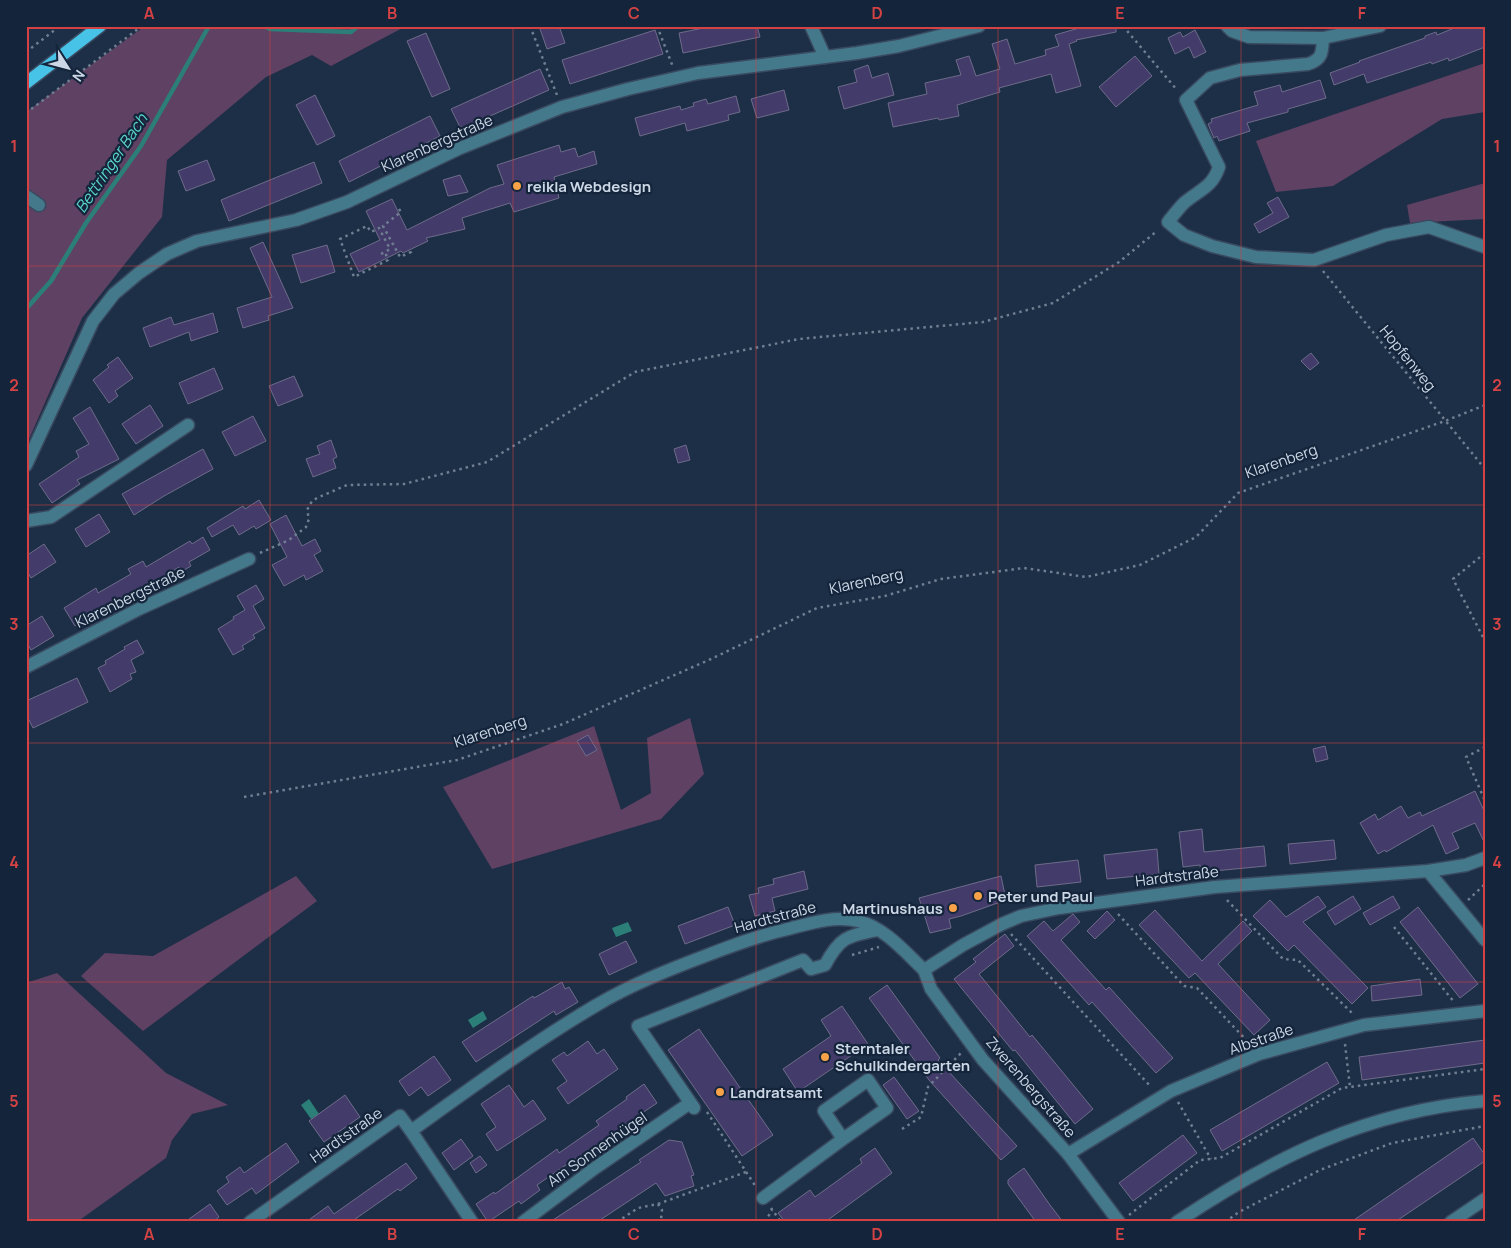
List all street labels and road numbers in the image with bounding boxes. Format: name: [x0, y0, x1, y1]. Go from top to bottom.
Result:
street label: Klarenbergstraße: [378, 109, 496, 177]
street label: Hopfenweg: [1375, 321, 1441, 395]
street label: Klarenberg: [1242, 439, 1320, 483]
street label: Klarenbergstraße: [71, 561, 189, 633]
street label: Klarenberg: [827, 563, 905, 599]
street label: Klarenberg: [451, 709, 529, 753]
street label: Hardtstraße: [1134, 860, 1220, 892]
street label: Hardtstraße: [732, 896, 818, 938]
street label: Albstraße: [1226, 1018, 1296, 1060]
street label: Zwerenbergstraße: [981, 1032, 1081, 1142]
street label: Hardtstraße: [306, 1102, 387, 1168]
street label: Am Sonnenhügel: [543, 1107, 651, 1191]

